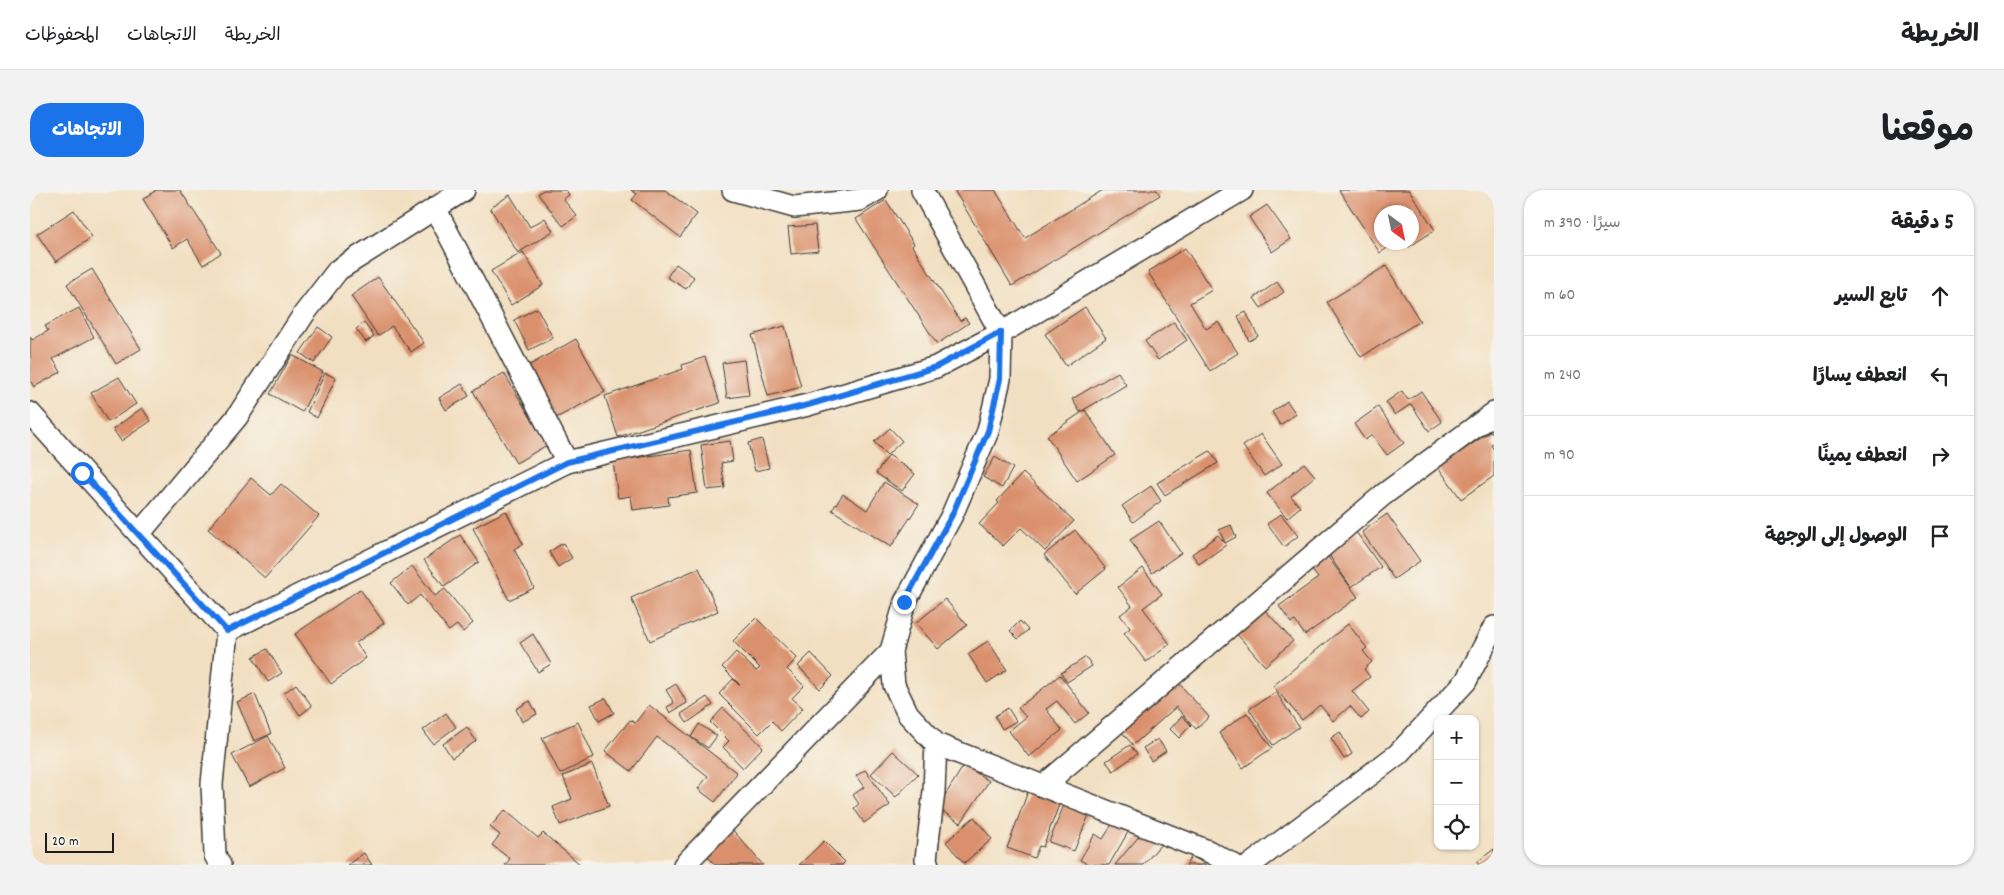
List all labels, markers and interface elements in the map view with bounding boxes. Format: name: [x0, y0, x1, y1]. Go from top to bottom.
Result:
text: الخريطة: [1901, 19, 1979, 53]
text: المحفوظات: [25, 24, 99, 49]
text: الاتجاهات: [127, 24, 197, 49]
text: الخريطة: [225, 24, 281, 49]
button: الاتجاهات: [30, 103, 144, 157]
text: موقعنا: [1881, 108, 1974, 158]
north arrow: [1374, 205, 1419, 250]
text: 5 دقيقة: [1891, 209, 1954, 239]
text: سيرًا · 390 m: [1544, 212, 1621, 235]
icon: ahead: [1926, 282, 1954, 310]
text: 60 m: [1544, 284, 1575, 307]
text: تابع السير: [1835, 284, 1907, 311]
icon: left: [1926, 362, 1954, 390]
text: 240 m: [1544, 364, 1581, 387]
text: انعطف يسارًا: [1813, 364, 1907, 391]
icon: right: [1926, 442, 1954, 470]
text: 90 m: [1544, 444, 1575, 467]
text: انعطف يمينًا: [1818, 444, 1907, 471]
route start: [71, 462, 94, 485]
icon: arrive: [1926, 522, 1954, 550]
text: الوصول إلى الوجهة: [1765, 524, 1907, 551]
route end: [893, 591, 916, 614]
map controls: [1434, 715, 1479, 850]
button: +: [1434, 715, 1479, 760]
button: −: [1434, 760, 1479, 805]
button: locate: [1434, 805, 1479, 850]
scale bar: [45, 830, 114, 853]
text: 20 m: [52, 832, 79, 852]

